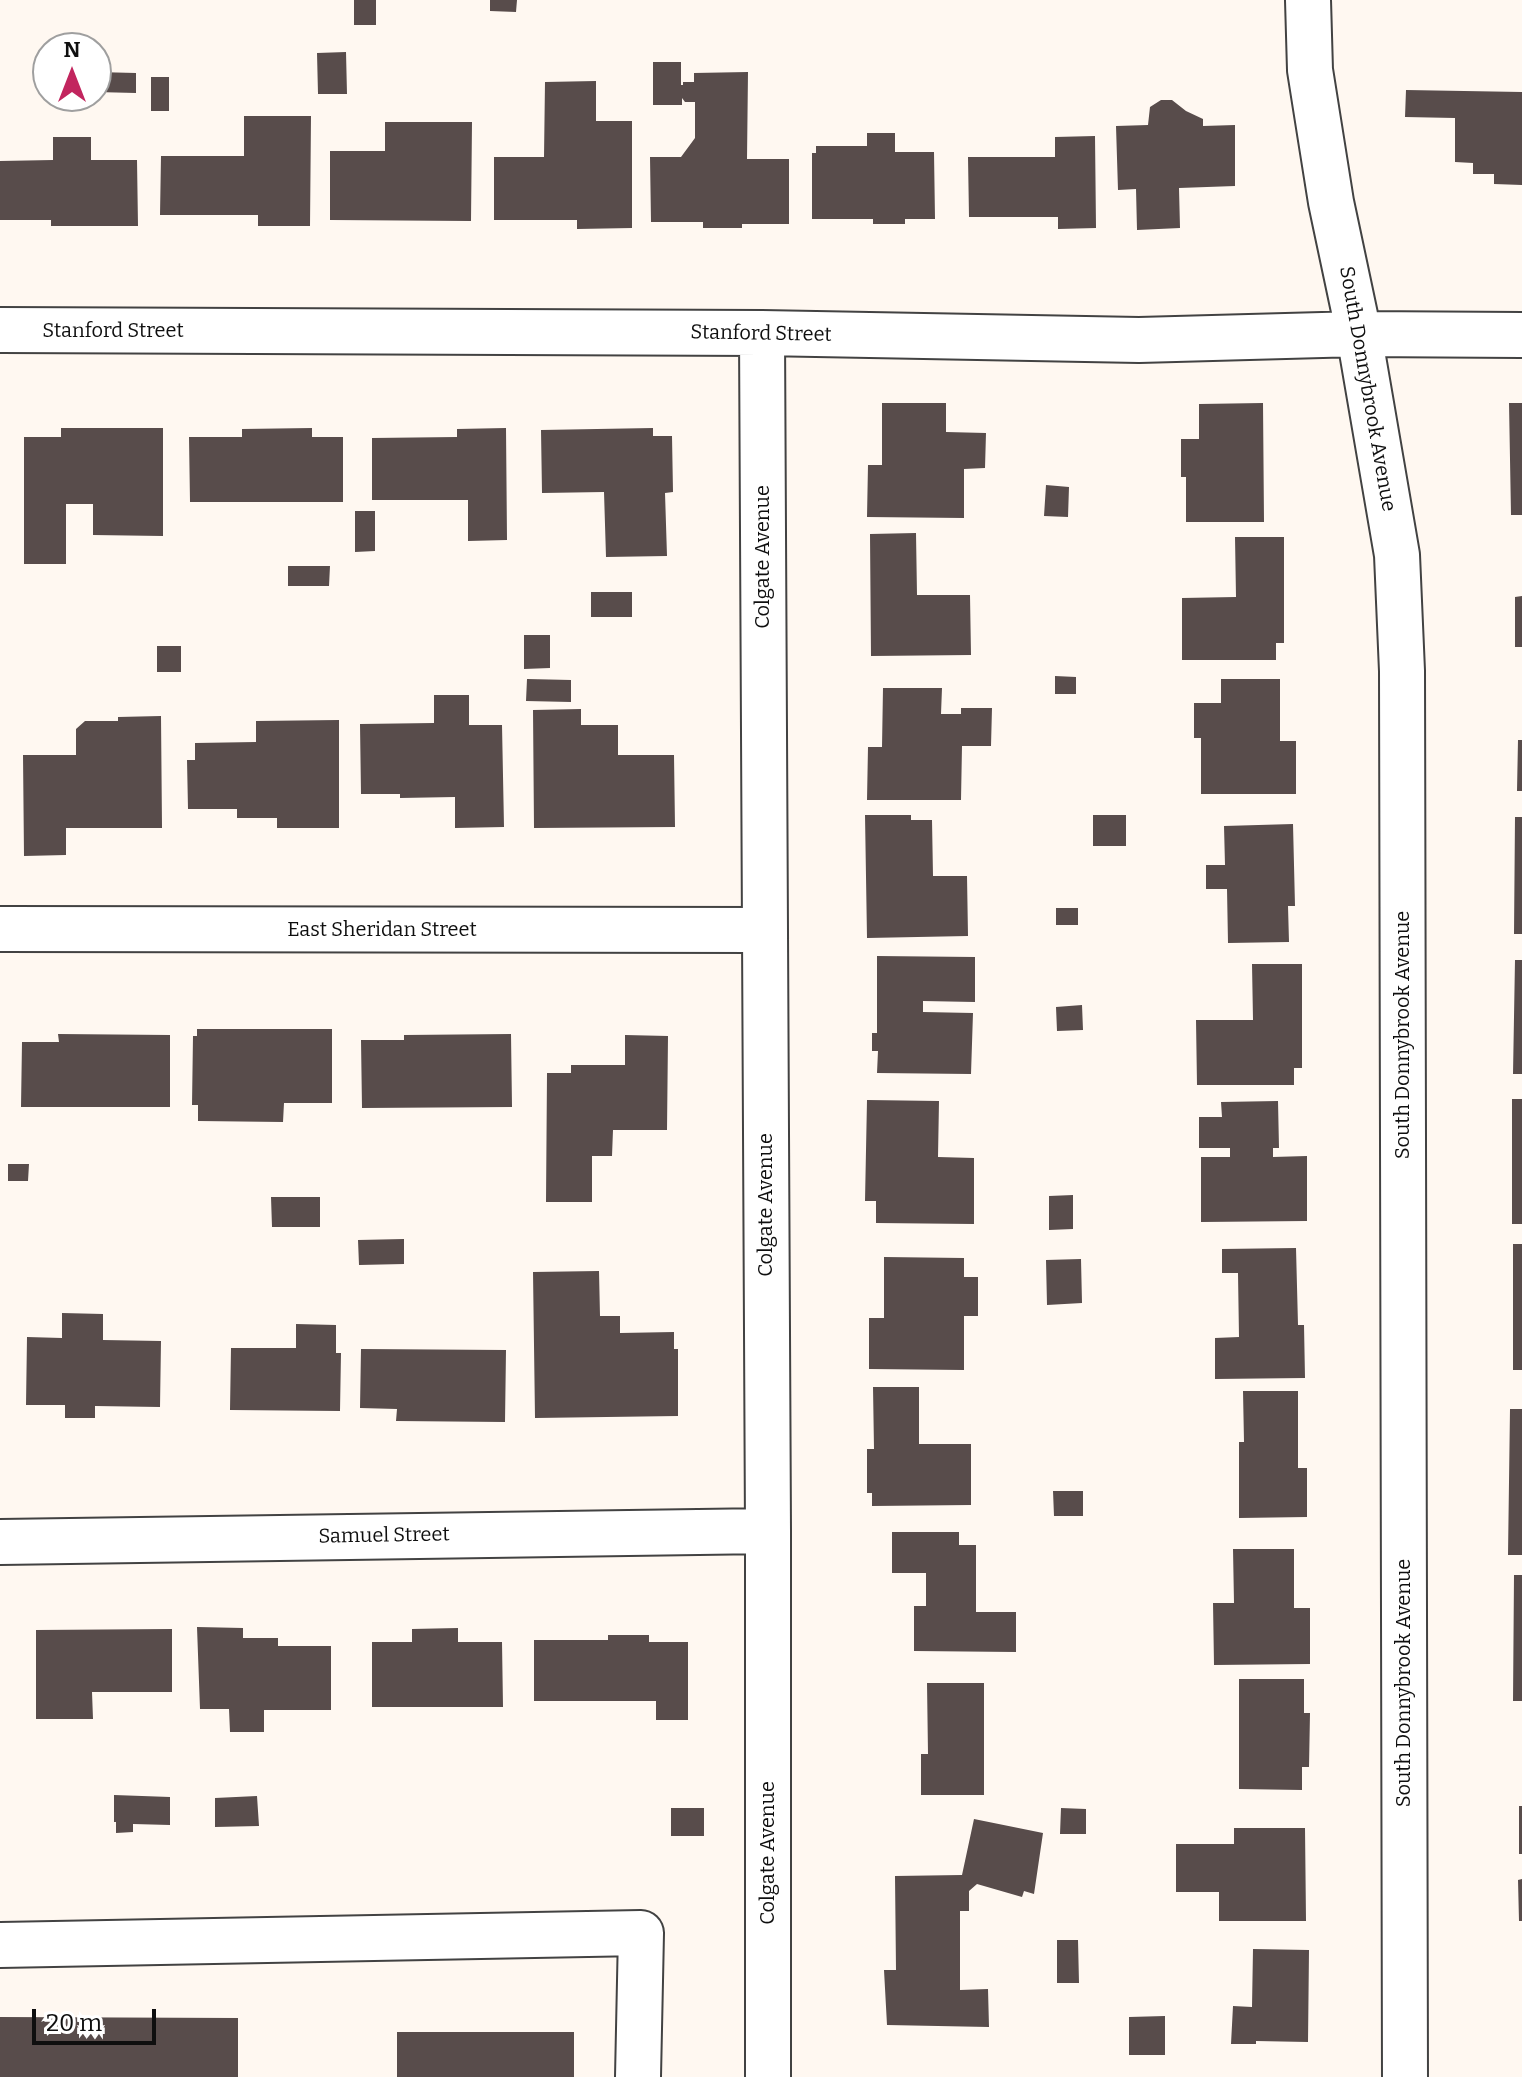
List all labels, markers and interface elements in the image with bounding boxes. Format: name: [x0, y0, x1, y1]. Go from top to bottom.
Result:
north arrow: [32, 32, 112, 112]
text: N: [64, 36, 80, 63]
street label: South Donnybrook Avenue: [1334, 265, 1400, 513]
street label: Stanford Street: [42, 319, 184, 343]
street label: Stanford Street: [690, 321, 832, 347]
street label: Colgate Avenue: [751, 485, 775, 629]
street label: South Donnybrook Avenue: [1391, 911, 1415, 1159]
street label: East Sheridan Street: [287, 918, 477, 942]
street label: Colgate Avenue: [754, 1133, 778, 1277]
street label: Samuel Street: [318, 1523, 450, 1549]
street label: South Donnybrook Avenue: [1392, 1559, 1416, 1807]
street label: Colgate Avenue: [756, 1781, 780, 1925]
scale bar: [36, 1993, 160, 2043]
text: 20 m: [46, 2009, 102, 2037]

